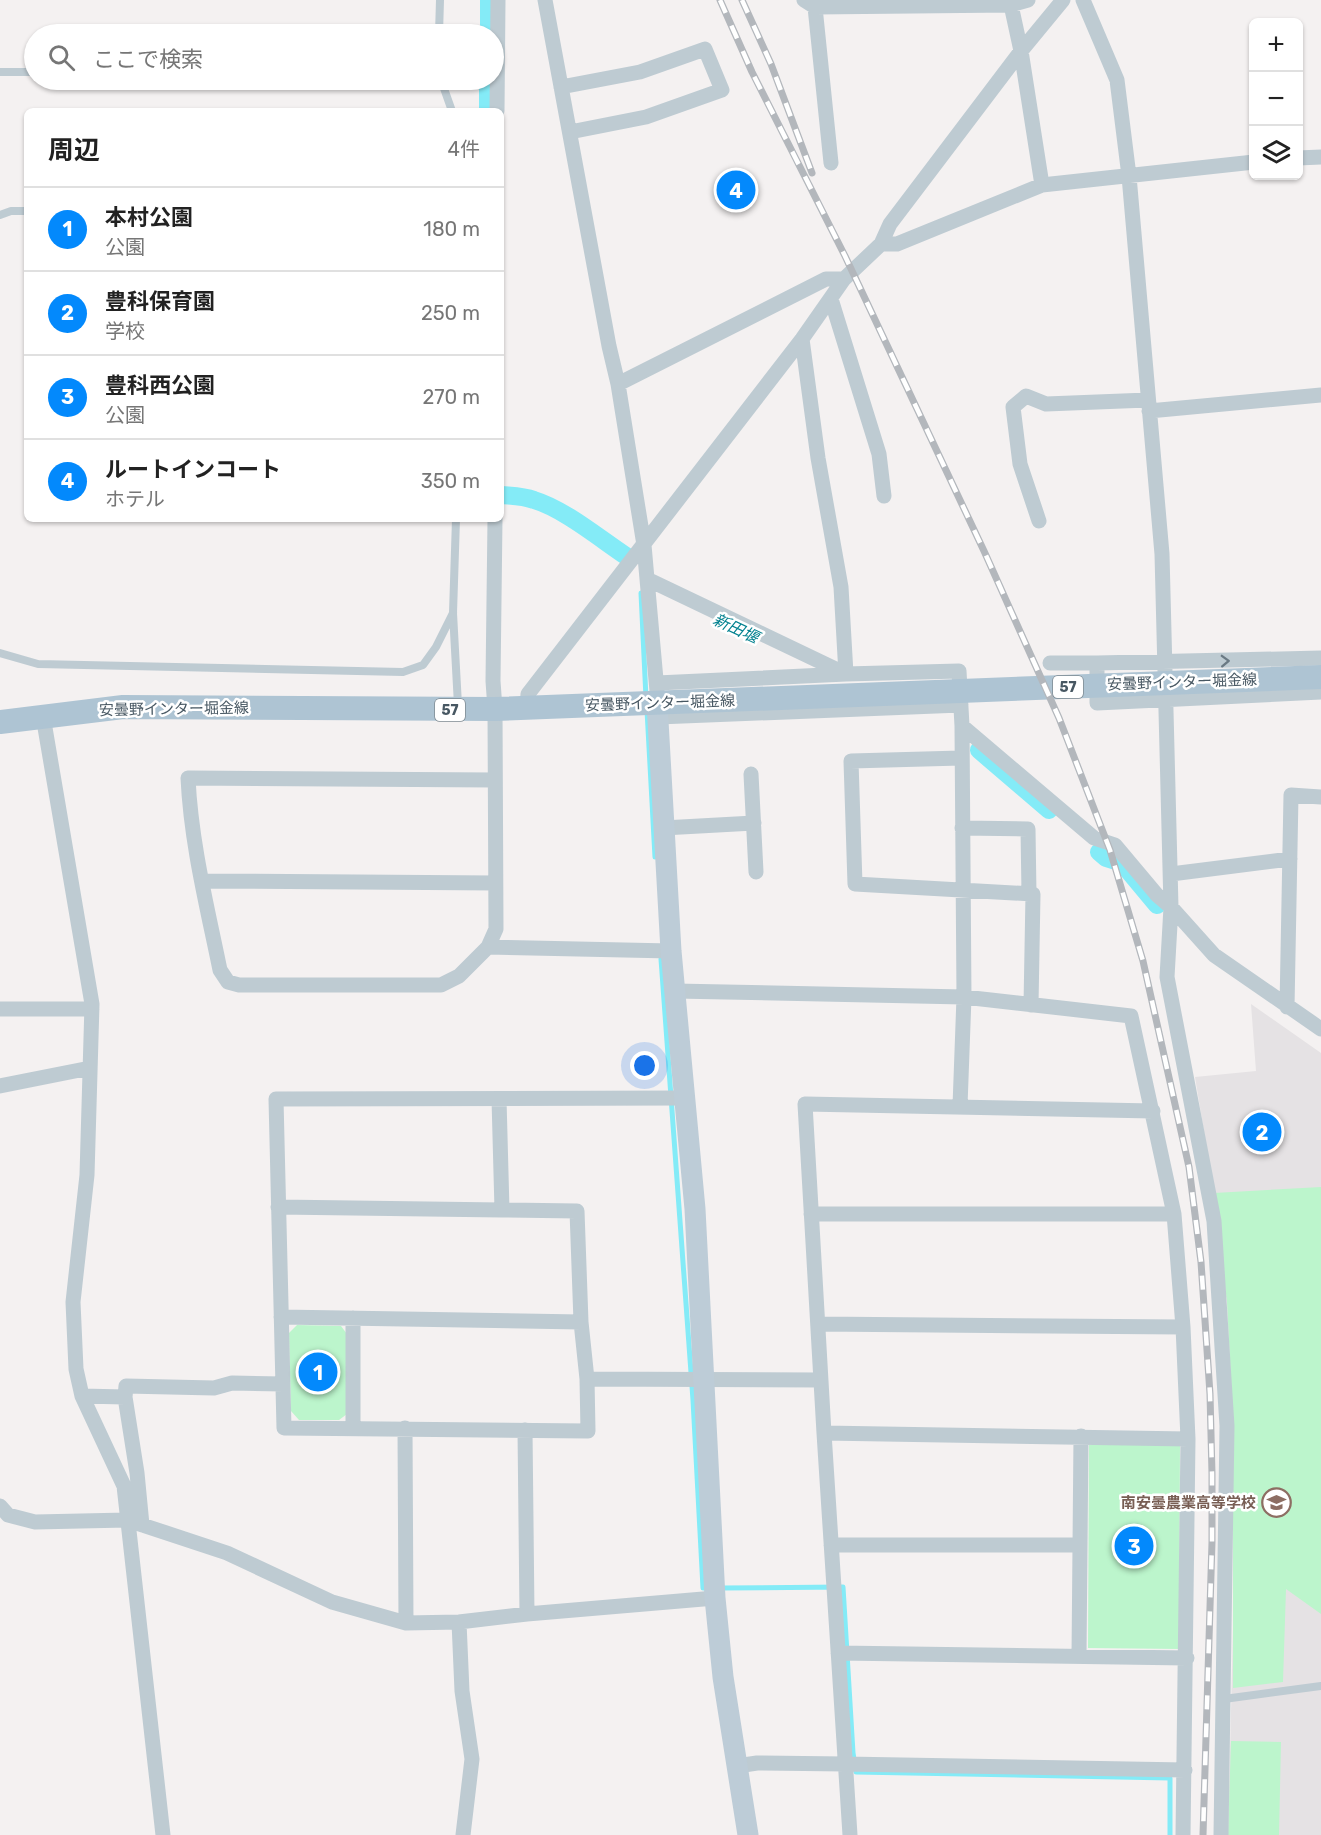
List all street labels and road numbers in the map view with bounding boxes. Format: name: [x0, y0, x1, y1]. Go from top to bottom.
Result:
street label: 安曇野インター堀金線: [1107, 670, 1257, 694]
road number: 57: [1053, 676, 1083, 698]
street label: 安曇野インター堀金線: [585, 691, 735, 715]
street label: 安曇野インター堀金線: [99, 699, 249, 719]
road number: 57: [435, 699, 465, 721]

